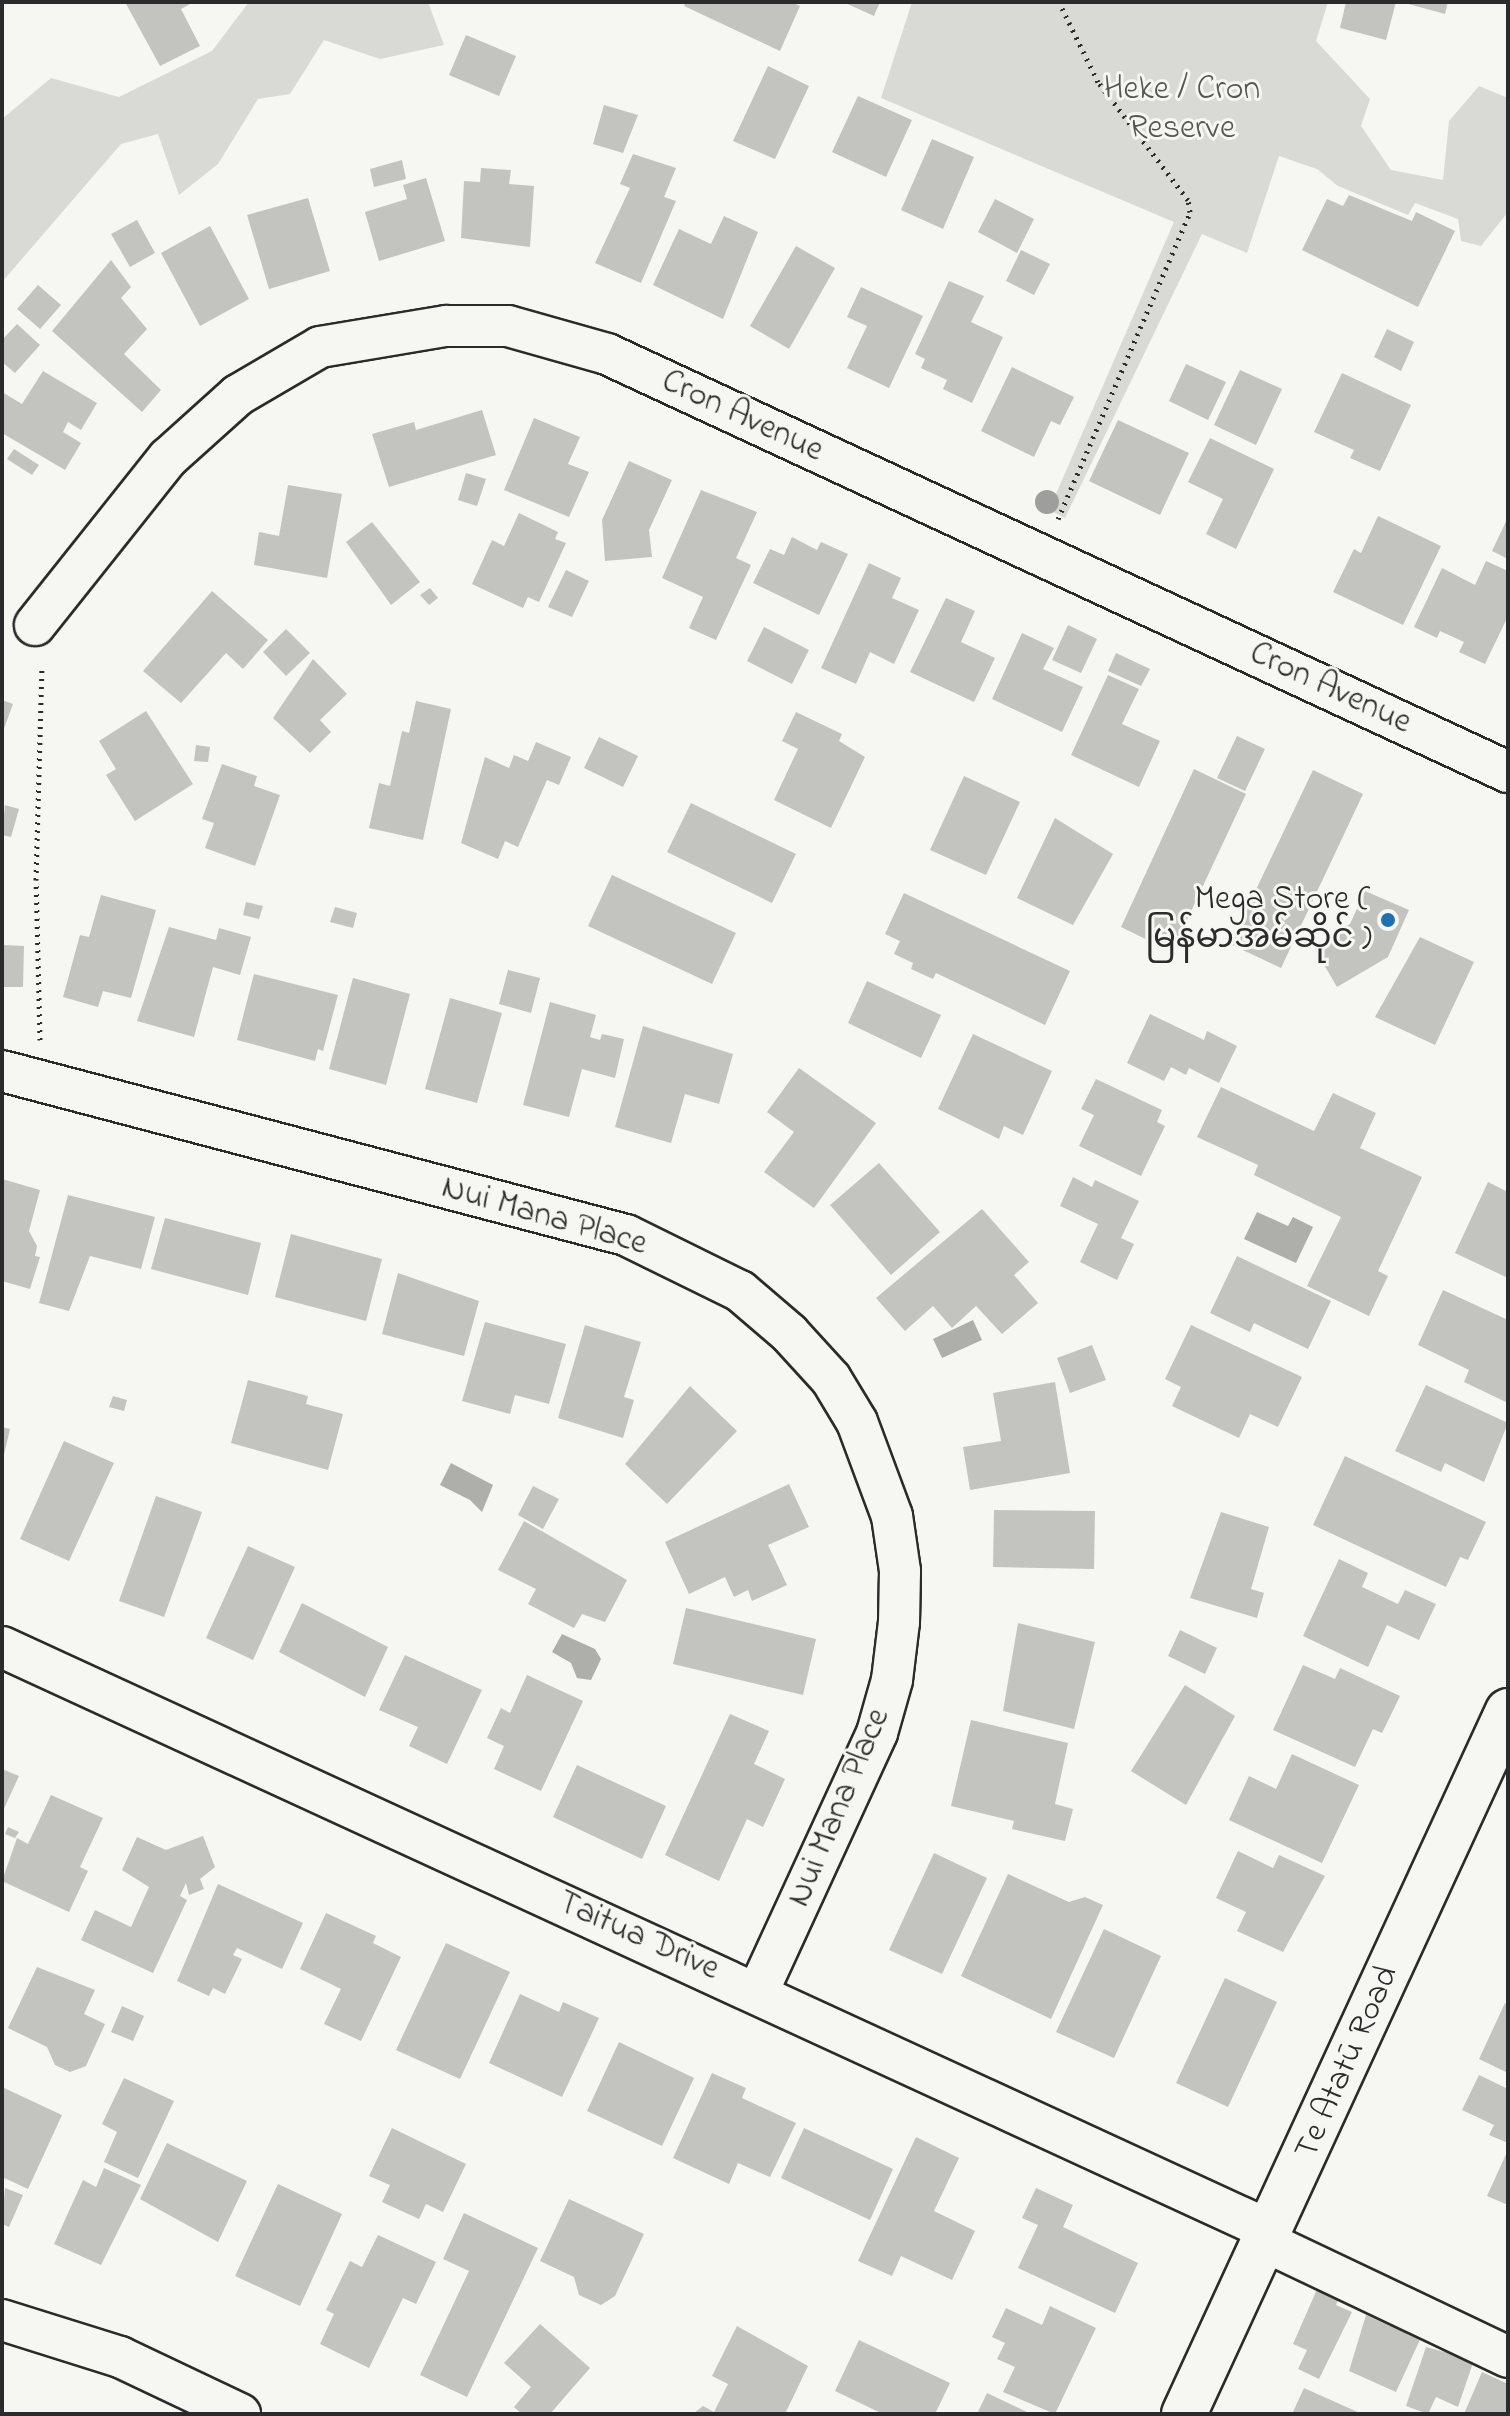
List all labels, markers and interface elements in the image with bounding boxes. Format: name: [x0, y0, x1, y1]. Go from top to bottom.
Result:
park label: Heke / Cron Reserve: [1104, 70, 1260, 150]
street label: Cron Avenue: [655, 362, 829, 472]
street label: Cron Avenue: [1243, 634, 1417, 744]
place label: Mega Store ( မြန်မာအိမ်ဆိုင် ): [1145, 880, 1372, 960]
marker: Mega Store ( မြန်မာအိမ်ဆိုင် ): [1379, 911, 1397, 929]
street label: Nui Mana Place: [437, 1168, 651, 1266]
street label: Nui Mana Place: [780, 1703, 900, 1913]
street label: Taitua Drive: [551, 1883, 725, 1991]
street label: Te Atatū Road: [1287, 1960, 1409, 2166]

